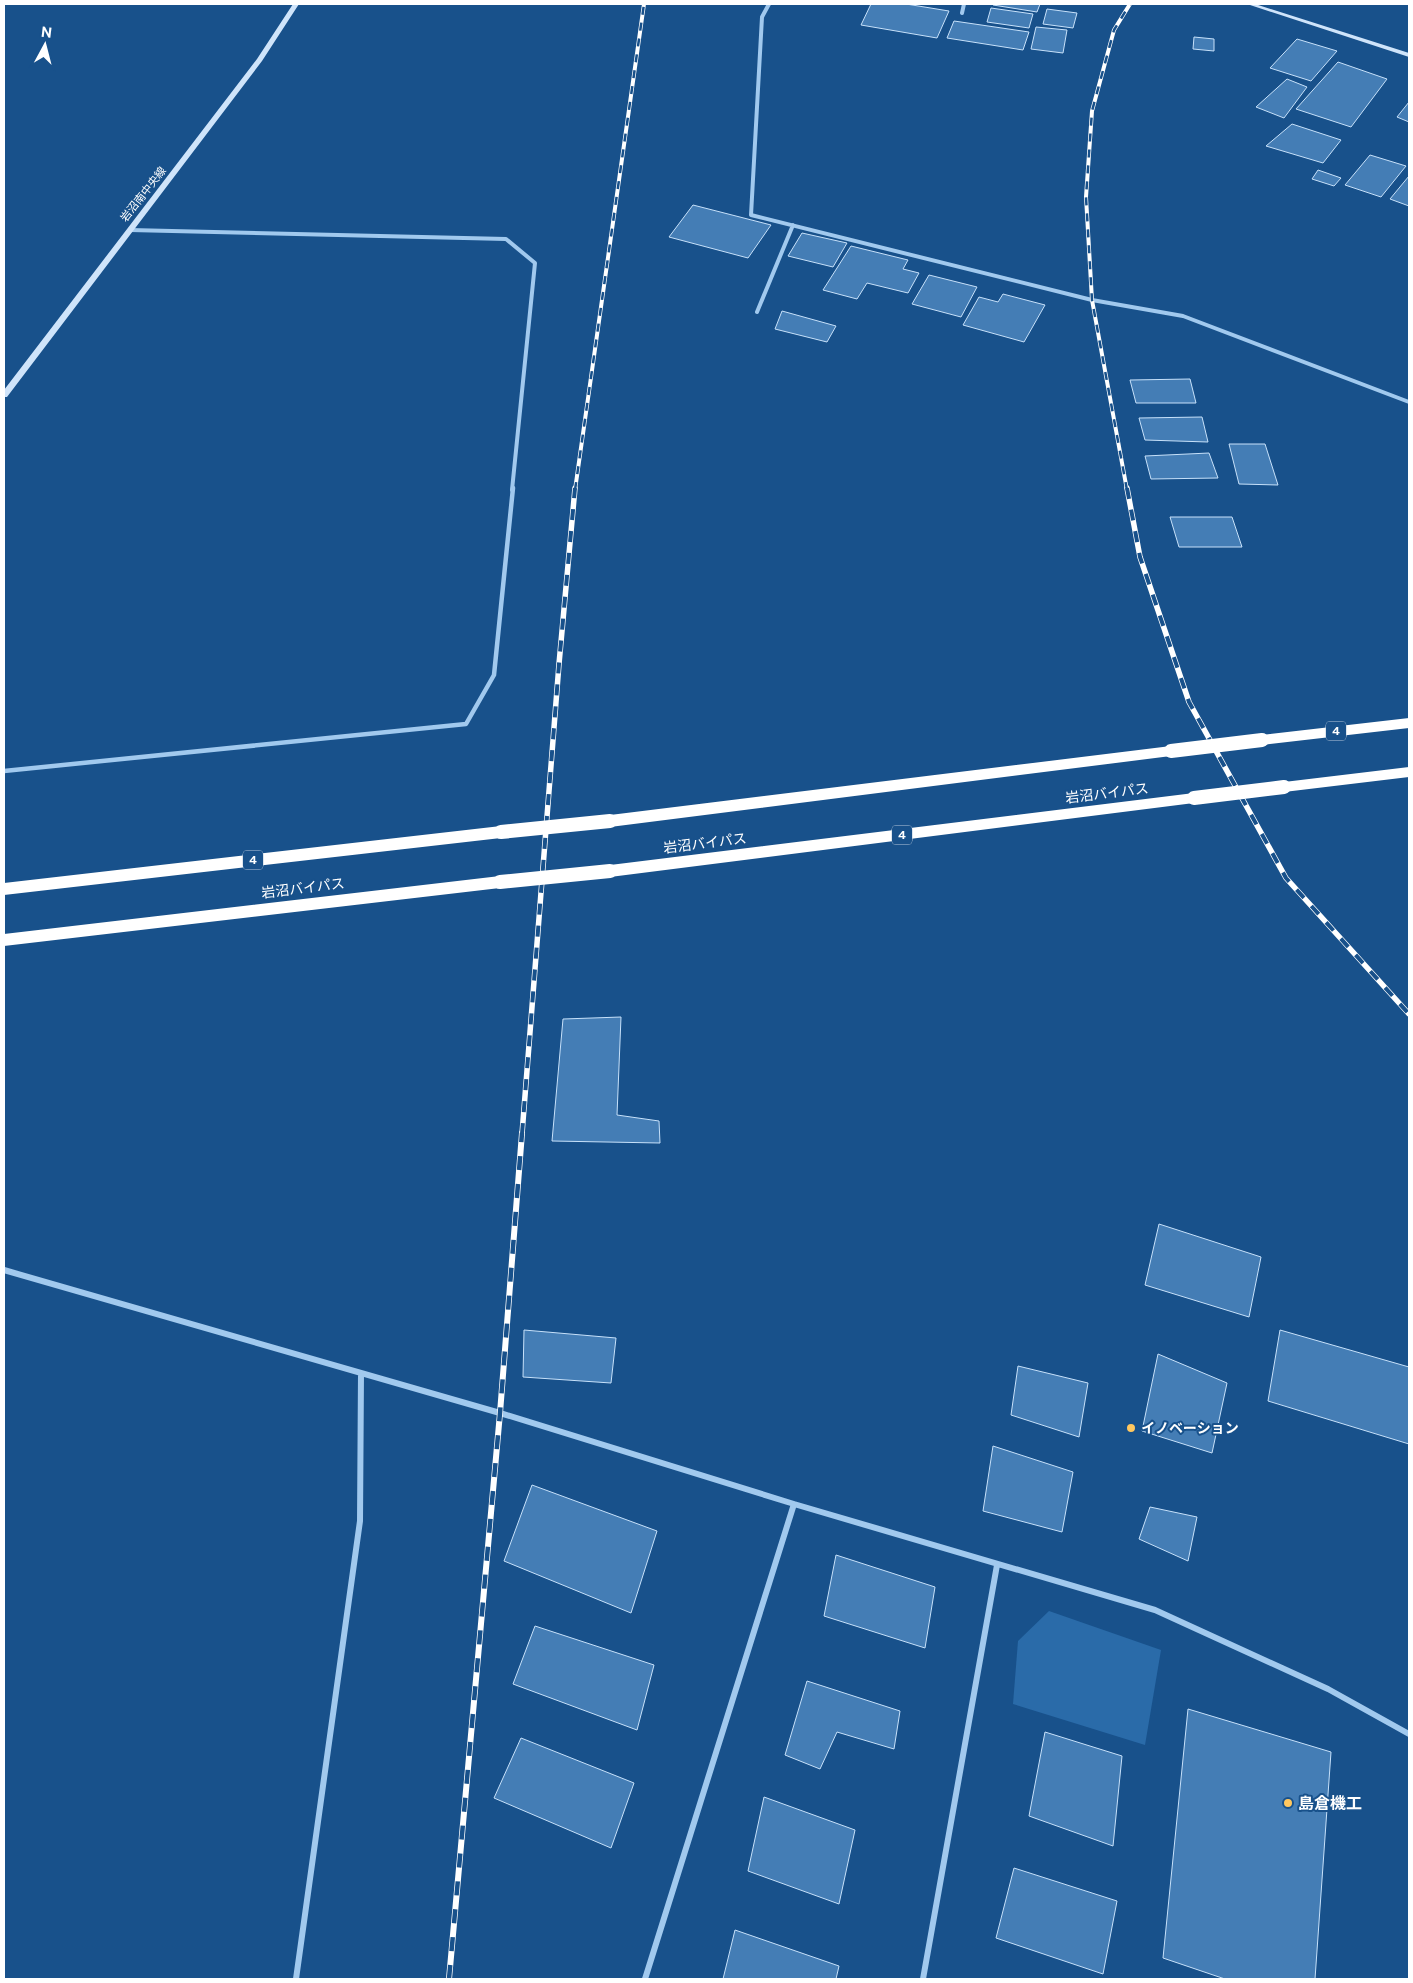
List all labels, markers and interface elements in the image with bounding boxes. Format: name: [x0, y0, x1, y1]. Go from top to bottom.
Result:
north arrow: [20, 20, 70, 70]
text: N: [40, 23, 53, 41]
street label: 岩沼南中央線: [118, 164, 168, 224]
road number: 4: [1326, 721, 1346, 740]
street label: 岩沼バイパス: [1064, 780, 1150, 806]
road number: 4: [892, 826, 912, 844]
street label: 岩沼バイパス: [662, 830, 748, 856]
road number: 4: [243, 850, 263, 870]
street label: 岩沼バイパス: [260, 875, 346, 901]
place label: イノベーション: [1141, 1420, 1239, 1436]
marker: イノベーション: [1125, 1422, 1137, 1434]
place label: 島倉機工: [1298, 1794, 1362, 1813]
marker: 島倉機工: [1282, 1797, 1294, 1809]

